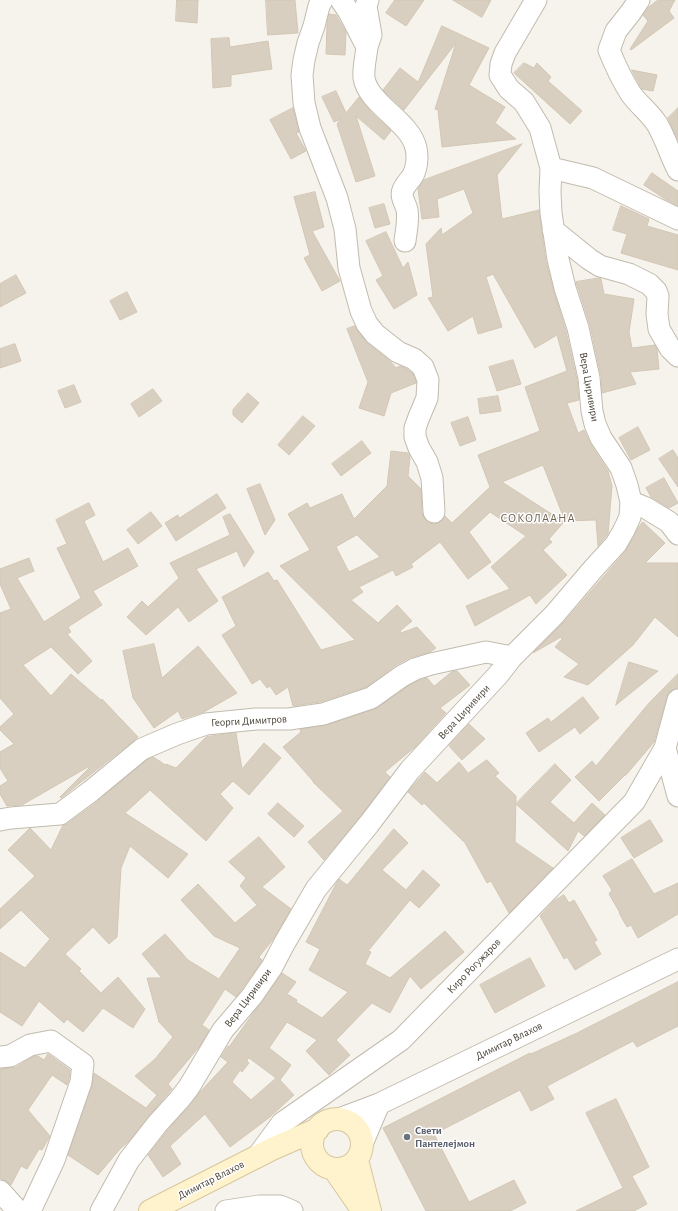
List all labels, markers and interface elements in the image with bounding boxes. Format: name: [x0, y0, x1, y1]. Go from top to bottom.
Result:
street label: Вера Циривири: [576, 351, 602, 423]
district label: СОКОЛААНА: [500, 511, 576, 525]
street label: Вера Циривири: [435, 682, 493, 742]
street label: Георги Димитров: [211, 712, 287, 730]
street label: Киро Рогужаров: [444, 936, 504, 996]
street label: Вера Циривири: [222, 966, 274, 1030]
street label: Димитар Влахов: [473, 1019, 545, 1063]
place label: Свети Пантелејмон: [415, 1124, 475, 1150]
marker: Свети Пантелејмон: [402, 1132, 412, 1142]
street label: Димитар Влахов: [176, 1158, 246, 1202]

